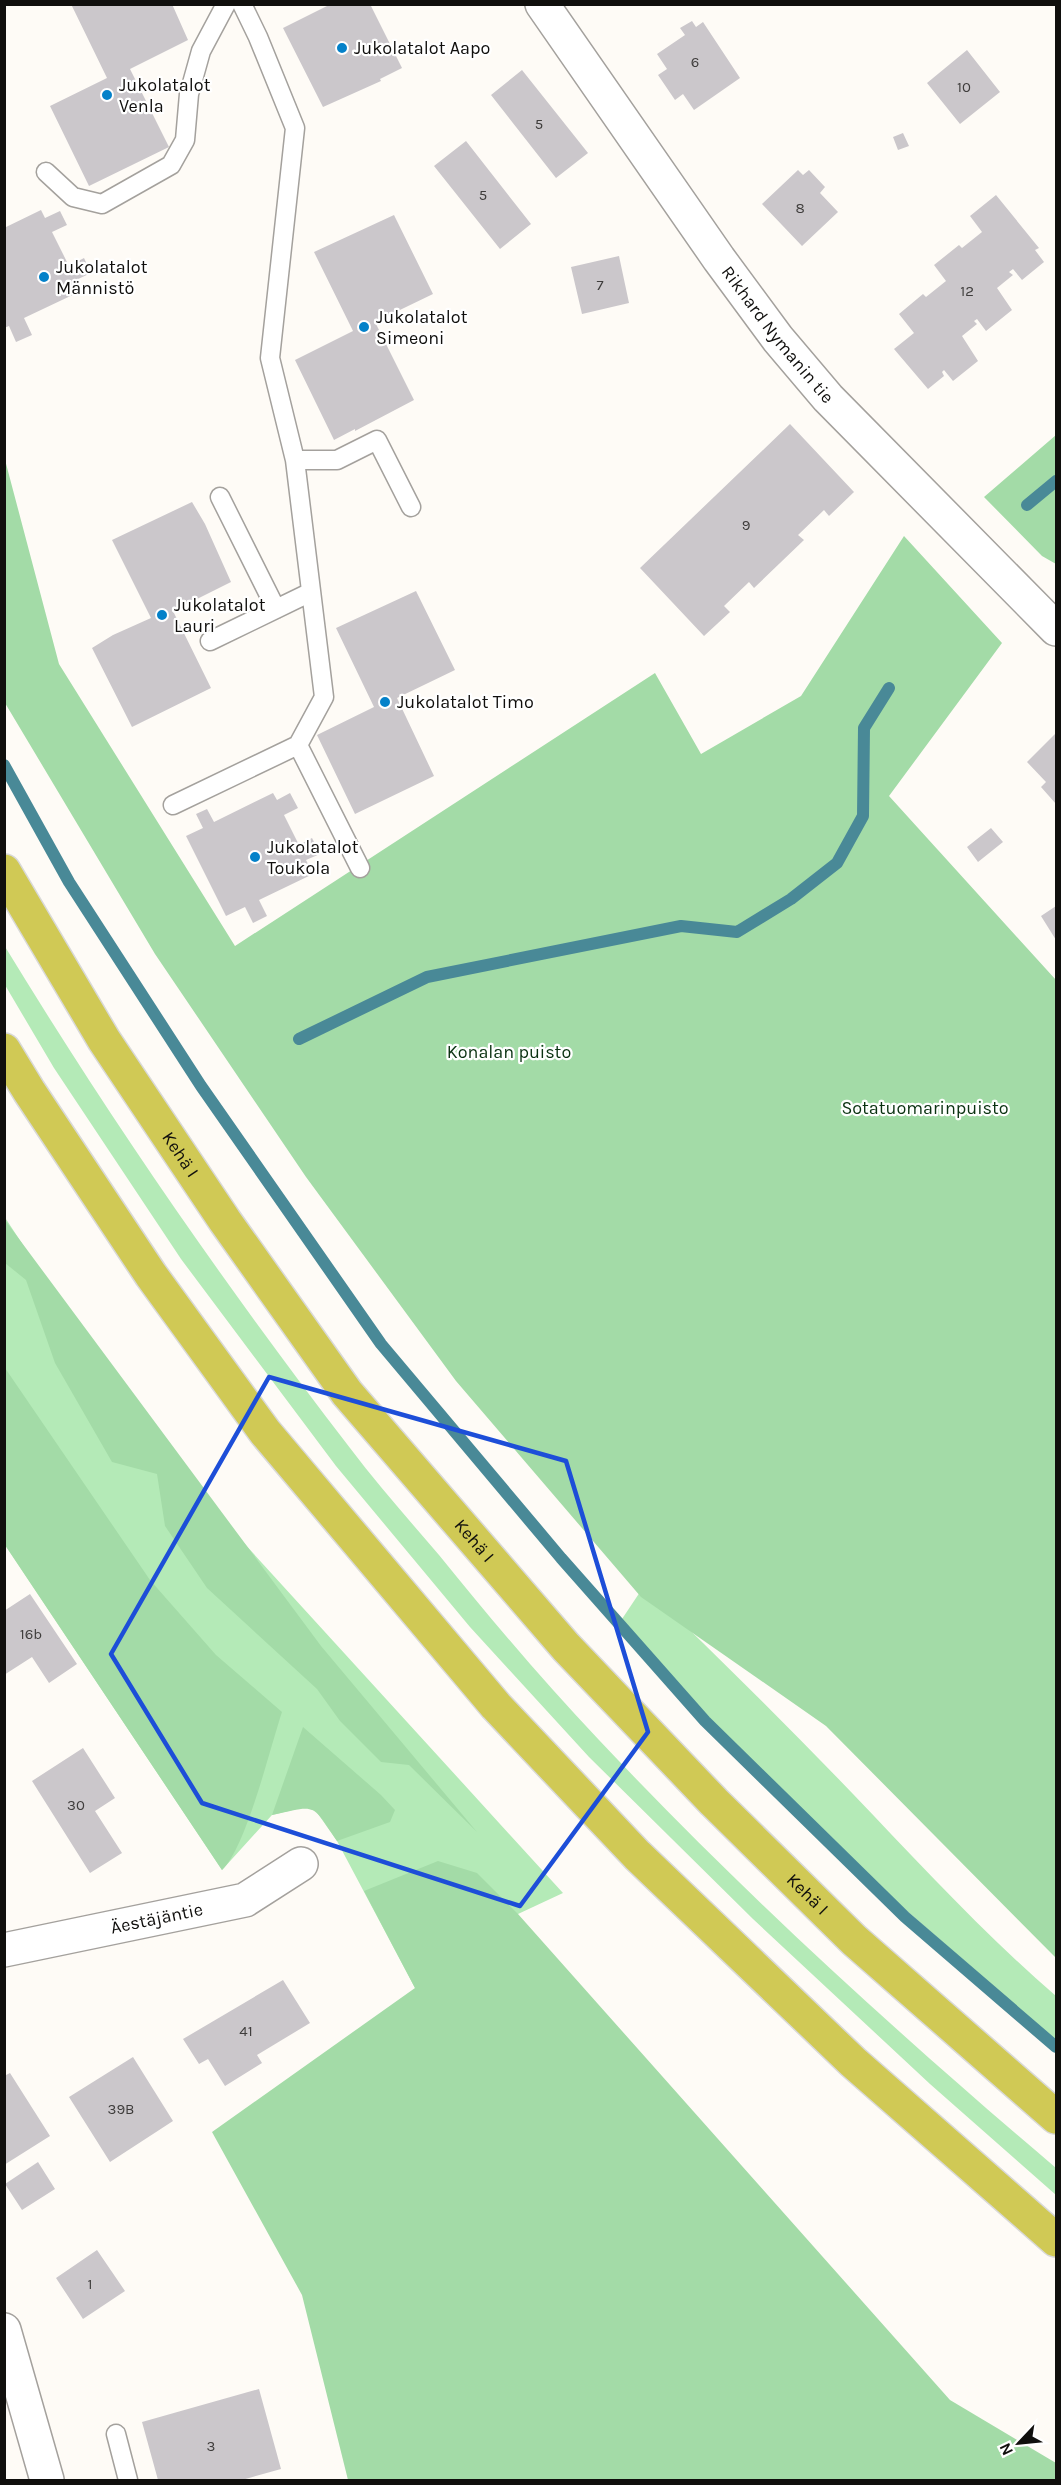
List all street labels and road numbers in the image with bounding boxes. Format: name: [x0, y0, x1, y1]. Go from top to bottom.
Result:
street label: Rikhard Nymanin tie: [717, 261, 839, 408]
street label: Kehä I: [157, 1127, 204, 1181]
street label: Kehä I: [450, 1514, 499, 1567]
street label: Kehä I: [782, 1869, 833, 1920]
street label: Äestäjäntie: [109, 1898, 205, 1939]

